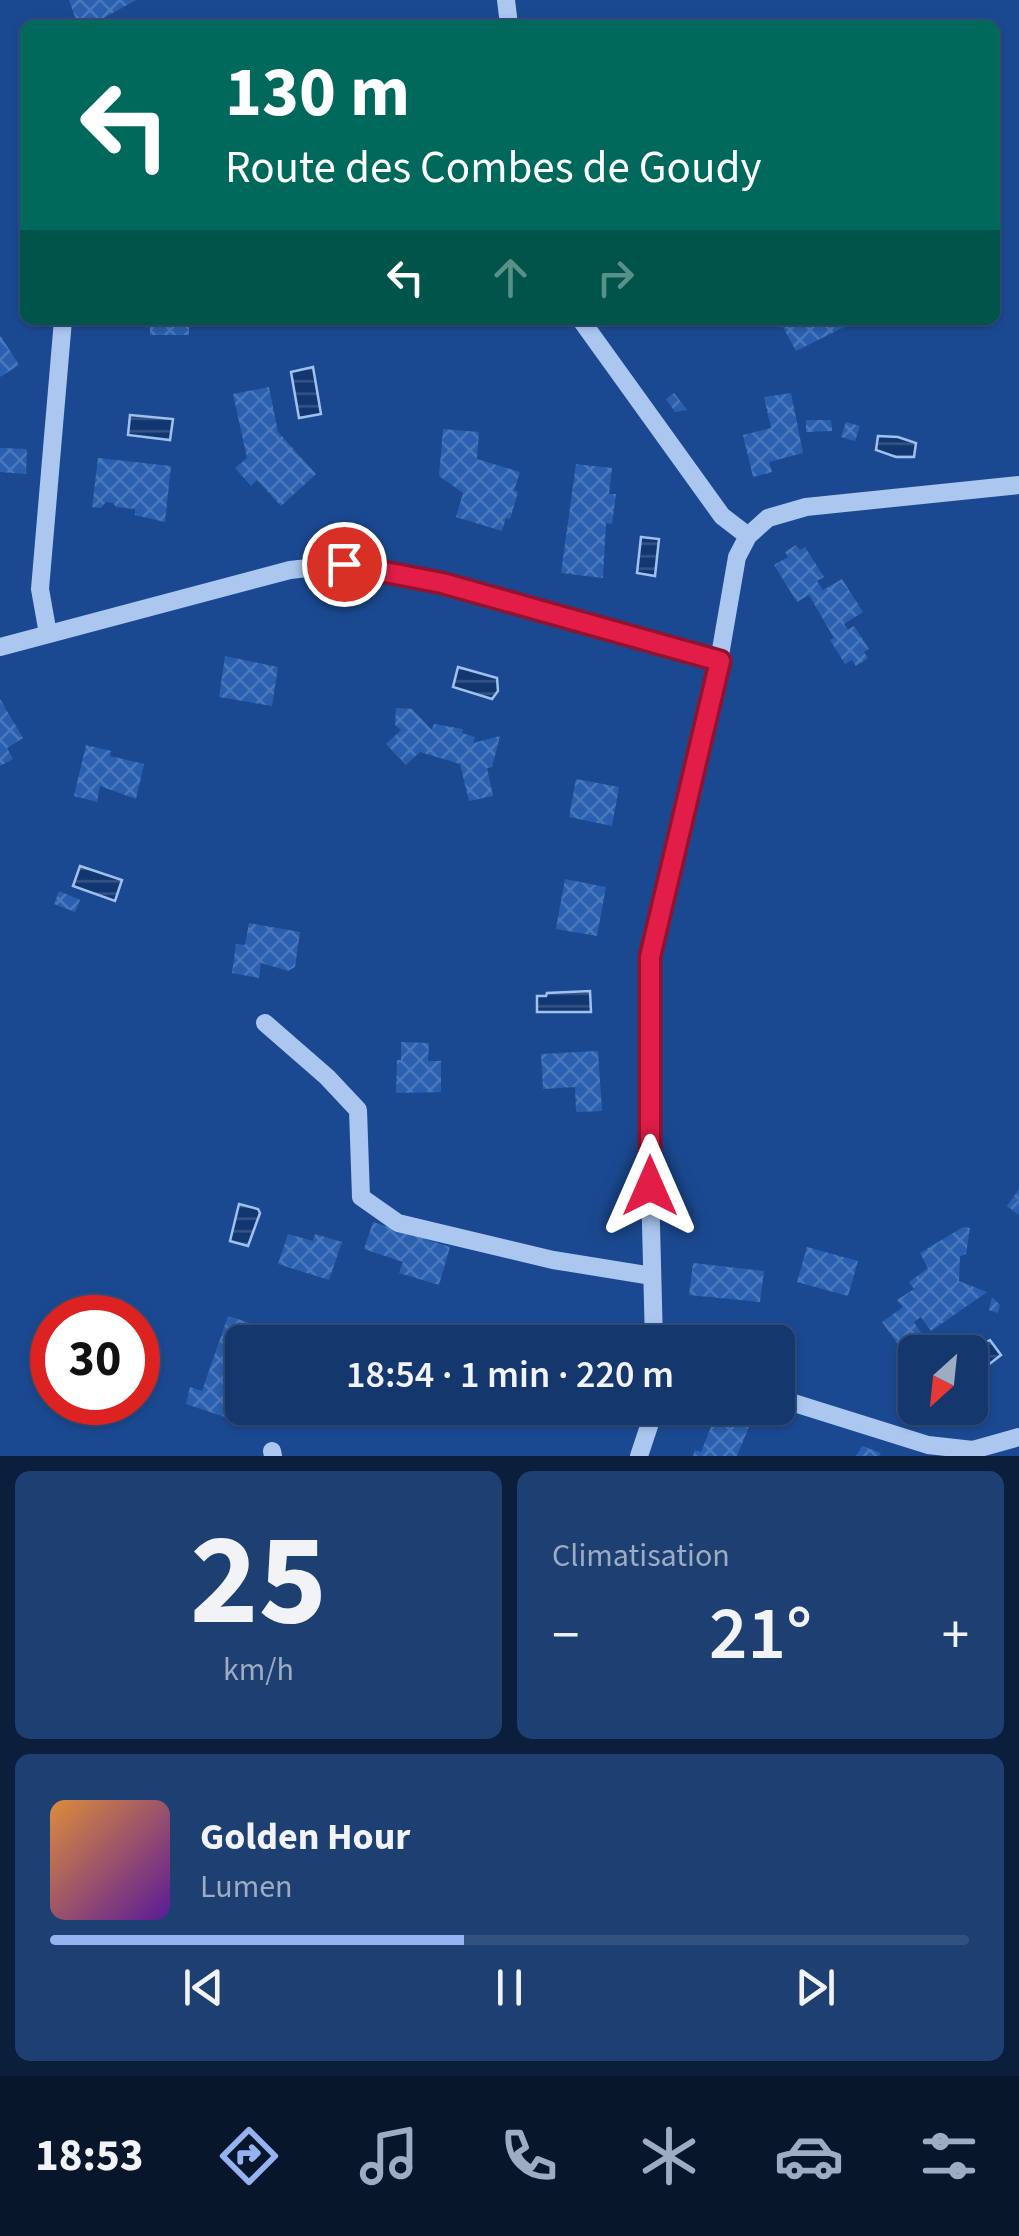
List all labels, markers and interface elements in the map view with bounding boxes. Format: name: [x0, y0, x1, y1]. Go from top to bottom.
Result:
text: 130 m: [225, 43, 410, 143]
icon: left: [60, 60, 190, 190]
text: Route des Combes de Goudy: [225, 136, 761, 200]
icon: left: [378, 250, 433, 305]
icon: ahead: [483, 250, 538, 305]
icon: right: [588, 250, 643, 305]
pin: [302, 522, 387, 607]
icon: arrive: [317, 537, 372, 592]
position arrow: [598, 1134, 702, 1238]
speed limit sign: 30: [30, 1295, 160, 1425]
north arrow: [898, 1335, 988, 1425]
map controls: [898, 1335, 988, 1425]
text: 18:54 · 1 min · 220 m: [346, 1348, 674, 1402]
text: 25: [190, 1489, 327, 1674]
text: Climatisation: [552, 1533, 730, 1579]
text: 21°: [709, 1581, 812, 1688]
text: −: [552, 1597, 579, 1675]
text: +: [942, 1597, 969, 1675]
text: km/h: [223, 1647, 294, 1693]
text: Golden Hour: [200, 1810, 410, 1864]
text: Lumen: [200, 1864, 293, 1910]
icon: previous: [176, 1960, 231, 2015]
icon: pause: [482, 1960, 537, 2015]
icon: next: [788, 1960, 843, 2015]
icon: directions: [214, 2121, 284, 2191]
icon: music: [354, 2121, 424, 2191]
icon: phone: [494, 2121, 564, 2191]
icon: climate: [634, 2121, 704, 2191]
icon: car: [774, 2121, 844, 2191]
icon: filters: [914, 2121, 984, 2191]
text: 18:53: [35, 2124, 144, 2188]

